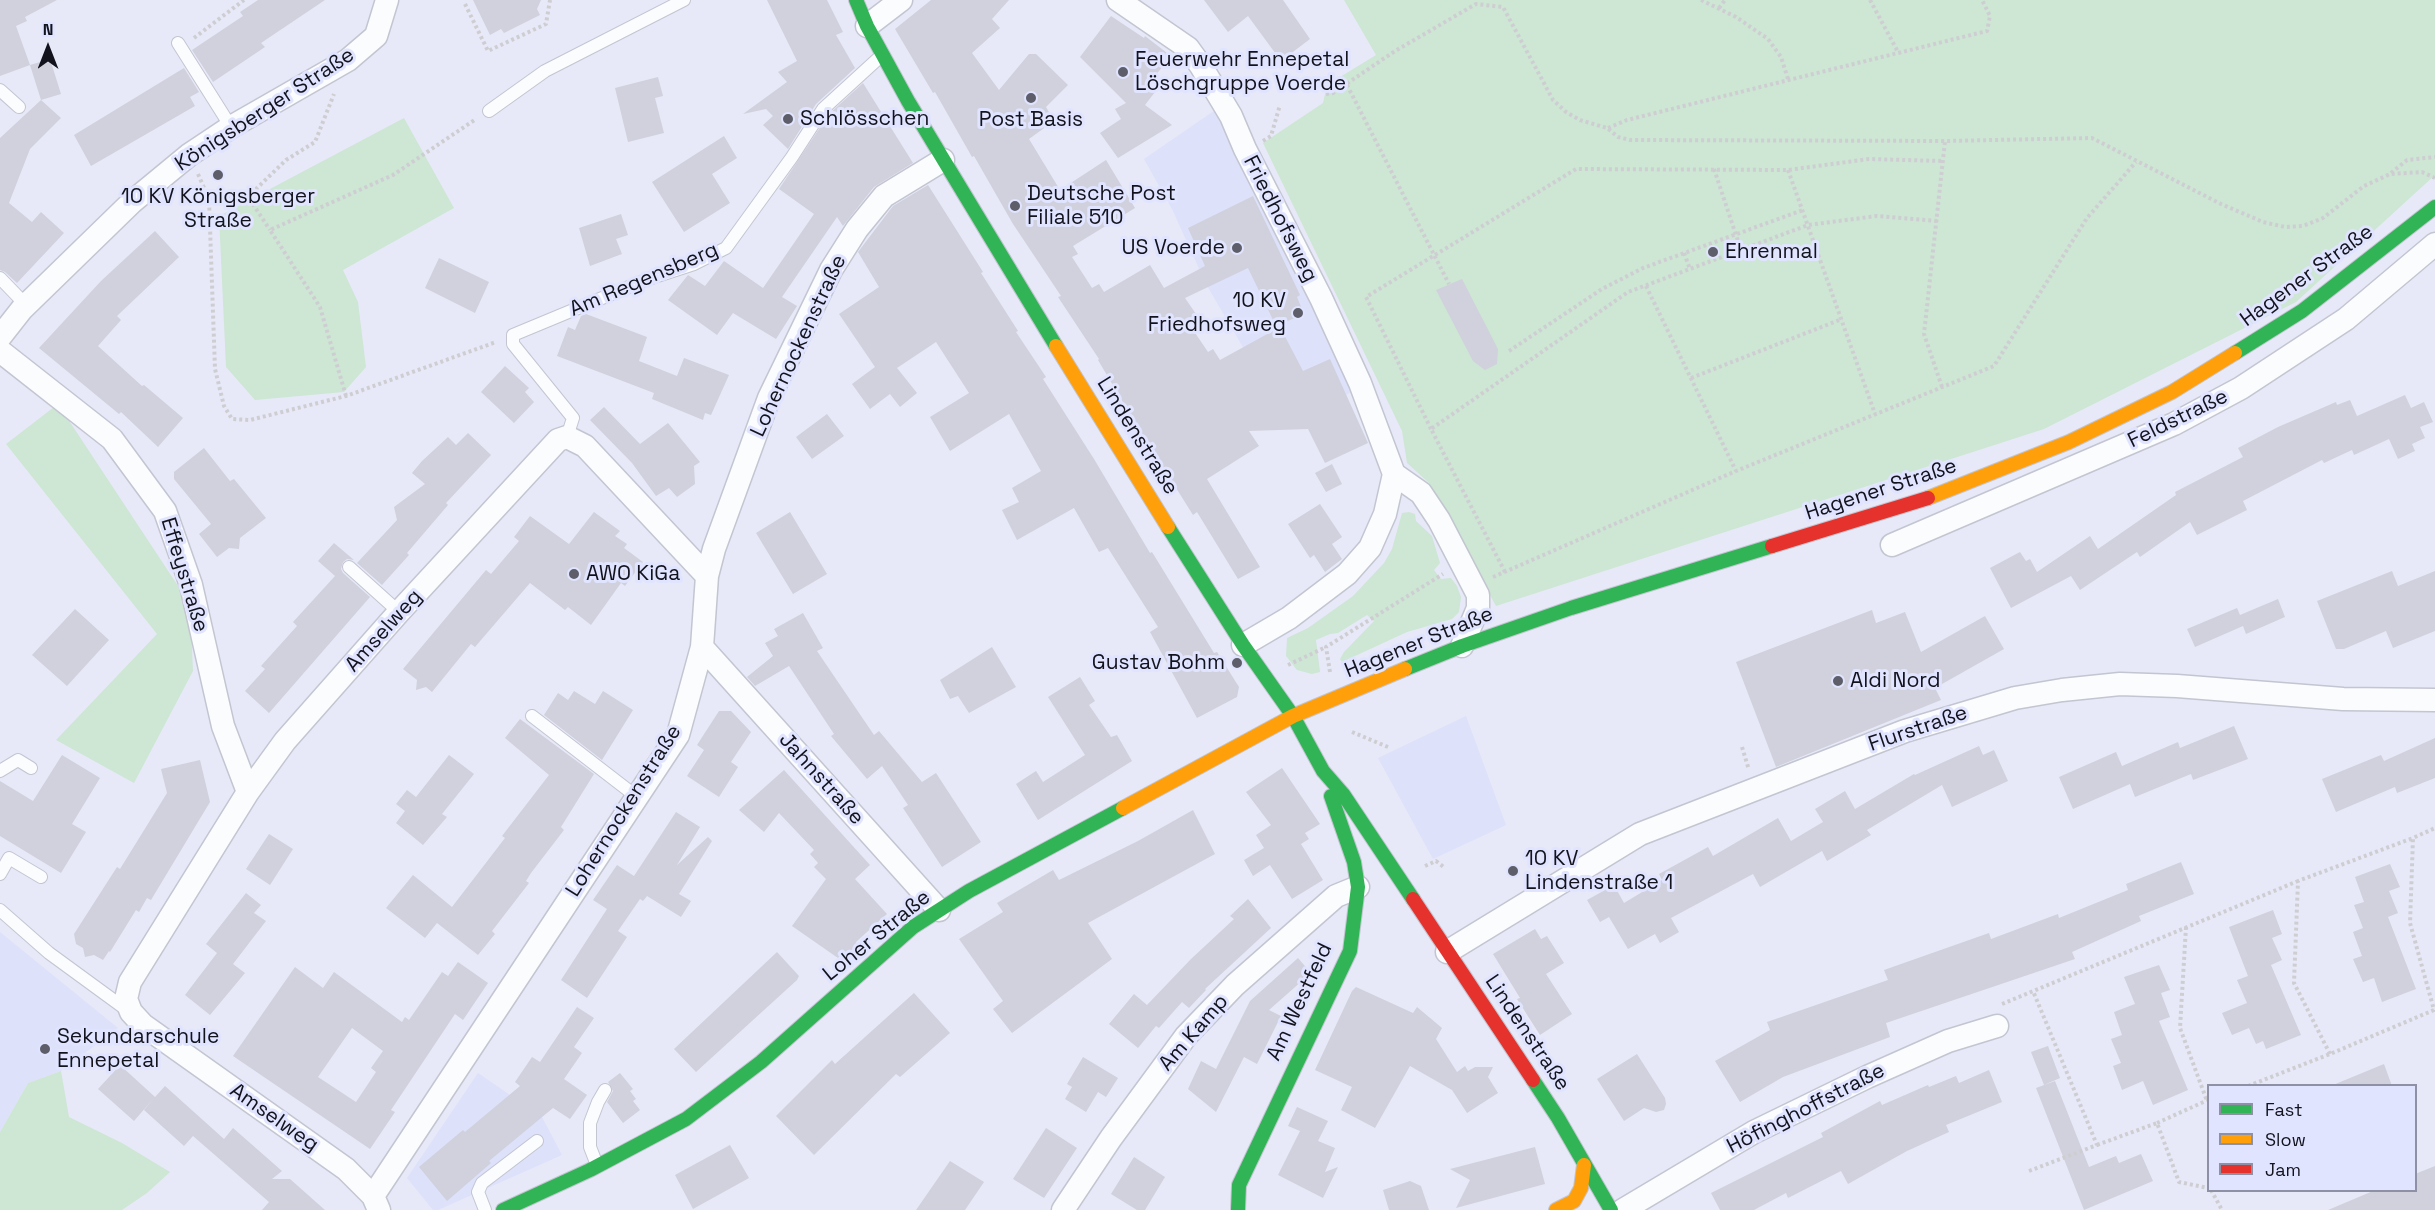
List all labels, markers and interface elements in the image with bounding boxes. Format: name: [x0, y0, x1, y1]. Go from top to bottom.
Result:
north arrow: [18, 18, 78, 78]
text: N: [43, 19, 53, 40]
street label: Königsberger Straße: [171, 43, 359, 177]
place label: Feuerwehr Ennepetal Löschgruppe Voerde: [1135, 47, 1349, 97]
marker: Feuerwehr Ennepetal Löschgruppe Voerde: [1116, 65, 1130, 79]
marker: Post Basis: [1024, 91, 1038, 105]
place label: Schlösschen: [800, 106, 929, 132]
place label: Post Basis: [979, 107, 1083, 133]
marker: Schlösschen: [781, 112, 795, 126]
street label: Friedhofsweg: [1237, 152, 1323, 286]
marker: 10 KV Königsberger Straße: [211, 168, 225, 182]
place label: Deutsche Post Filiale 510: [1027, 181, 1176, 231]
place label: 10 KV Königsberger Straße: [121, 184, 315, 234]
marker: Deutsche Post Filiale 510: [1008, 199, 1022, 213]
street label: Hagener Straße: [2236, 219, 2378, 333]
place label: US Voerde: [1122, 235, 1225, 261]
street label: Am Regensberg: [566, 237, 722, 323]
place label: Ehrenmal: [1725, 239, 1818, 265]
marker: US Voerde: [1230, 241, 1244, 255]
marker: Ehrenmal: [1706, 245, 1720, 259]
street label: Lohernockenstraße: [746, 251, 852, 441]
place label: 10 KV Friedhofsweg: [1148, 288, 1286, 338]
marker: 10 KV Friedhofsweg: [1291, 306, 1305, 320]
street label: Lindenstraße: [1091, 372, 1183, 500]
street label: Feldstraße: [2124, 384, 2232, 454]
street label: Hagener Straße: [1802, 454, 1960, 526]
street label: Effeystraße: [155, 515, 213, 635]
place label: AWO KiGa: [586, 561, 680, 587]
marker: AWO KiGa: [567, 567, 581, 581]
street label: Amselweg: [340, 584, 428, 678]
street label: Hagener Straße: [1341, 602, 1497, 684]
place label: Gustav Bohm: [1092, 650, 1225, 676]
marker: Gustav Bohm: [1230, 656, 1244, 670]
place label: Aldi Nord: [1850, 668, 1940, 694]
marker: Aldi Nord: [1831, 674, 1845, 688]
street label: Flurstraße: [1865, 700, 1971, 758]
street label: Lohernockenstraße: [561, 720, 687, 902]
street label: Jahnstraße: [773, 728, 869, 830]
place label: 10 KV Lindenstraße 1: [1525, 846, 1673, 896]
marker: 10 KV Lindenstraße 1: [1506, 864, 1520, 878]
street label: Loher Straße: [818, 885, 936, 987]
street label: Am Westfeld: [1262, 939, 1338, 1065]
street label: Lindenstraße: [1479, 970, 1575, 1096]
street label: Am Kamp: [1154, 990, 1234, 1076]
place label: Sekundarschule Ennepetal: [57, 1024, 219, 1074]
marker: Sekundarschule Ennepetal: [38, 1042, 52, 1056]
street label: Höfinghoffstraße: [1723, 1058, 1889, 1160]
street label: Amselweg: [225, 1078, 323, 1158]
legend: [2207, 1084, 2417, 1192]
text: Fast: [2265, 1098, 2302, 1121]
text: Slow: [2265, 1128, 2306, 1151]
text: Jam: [2265, 1158, 2301, 1181]

